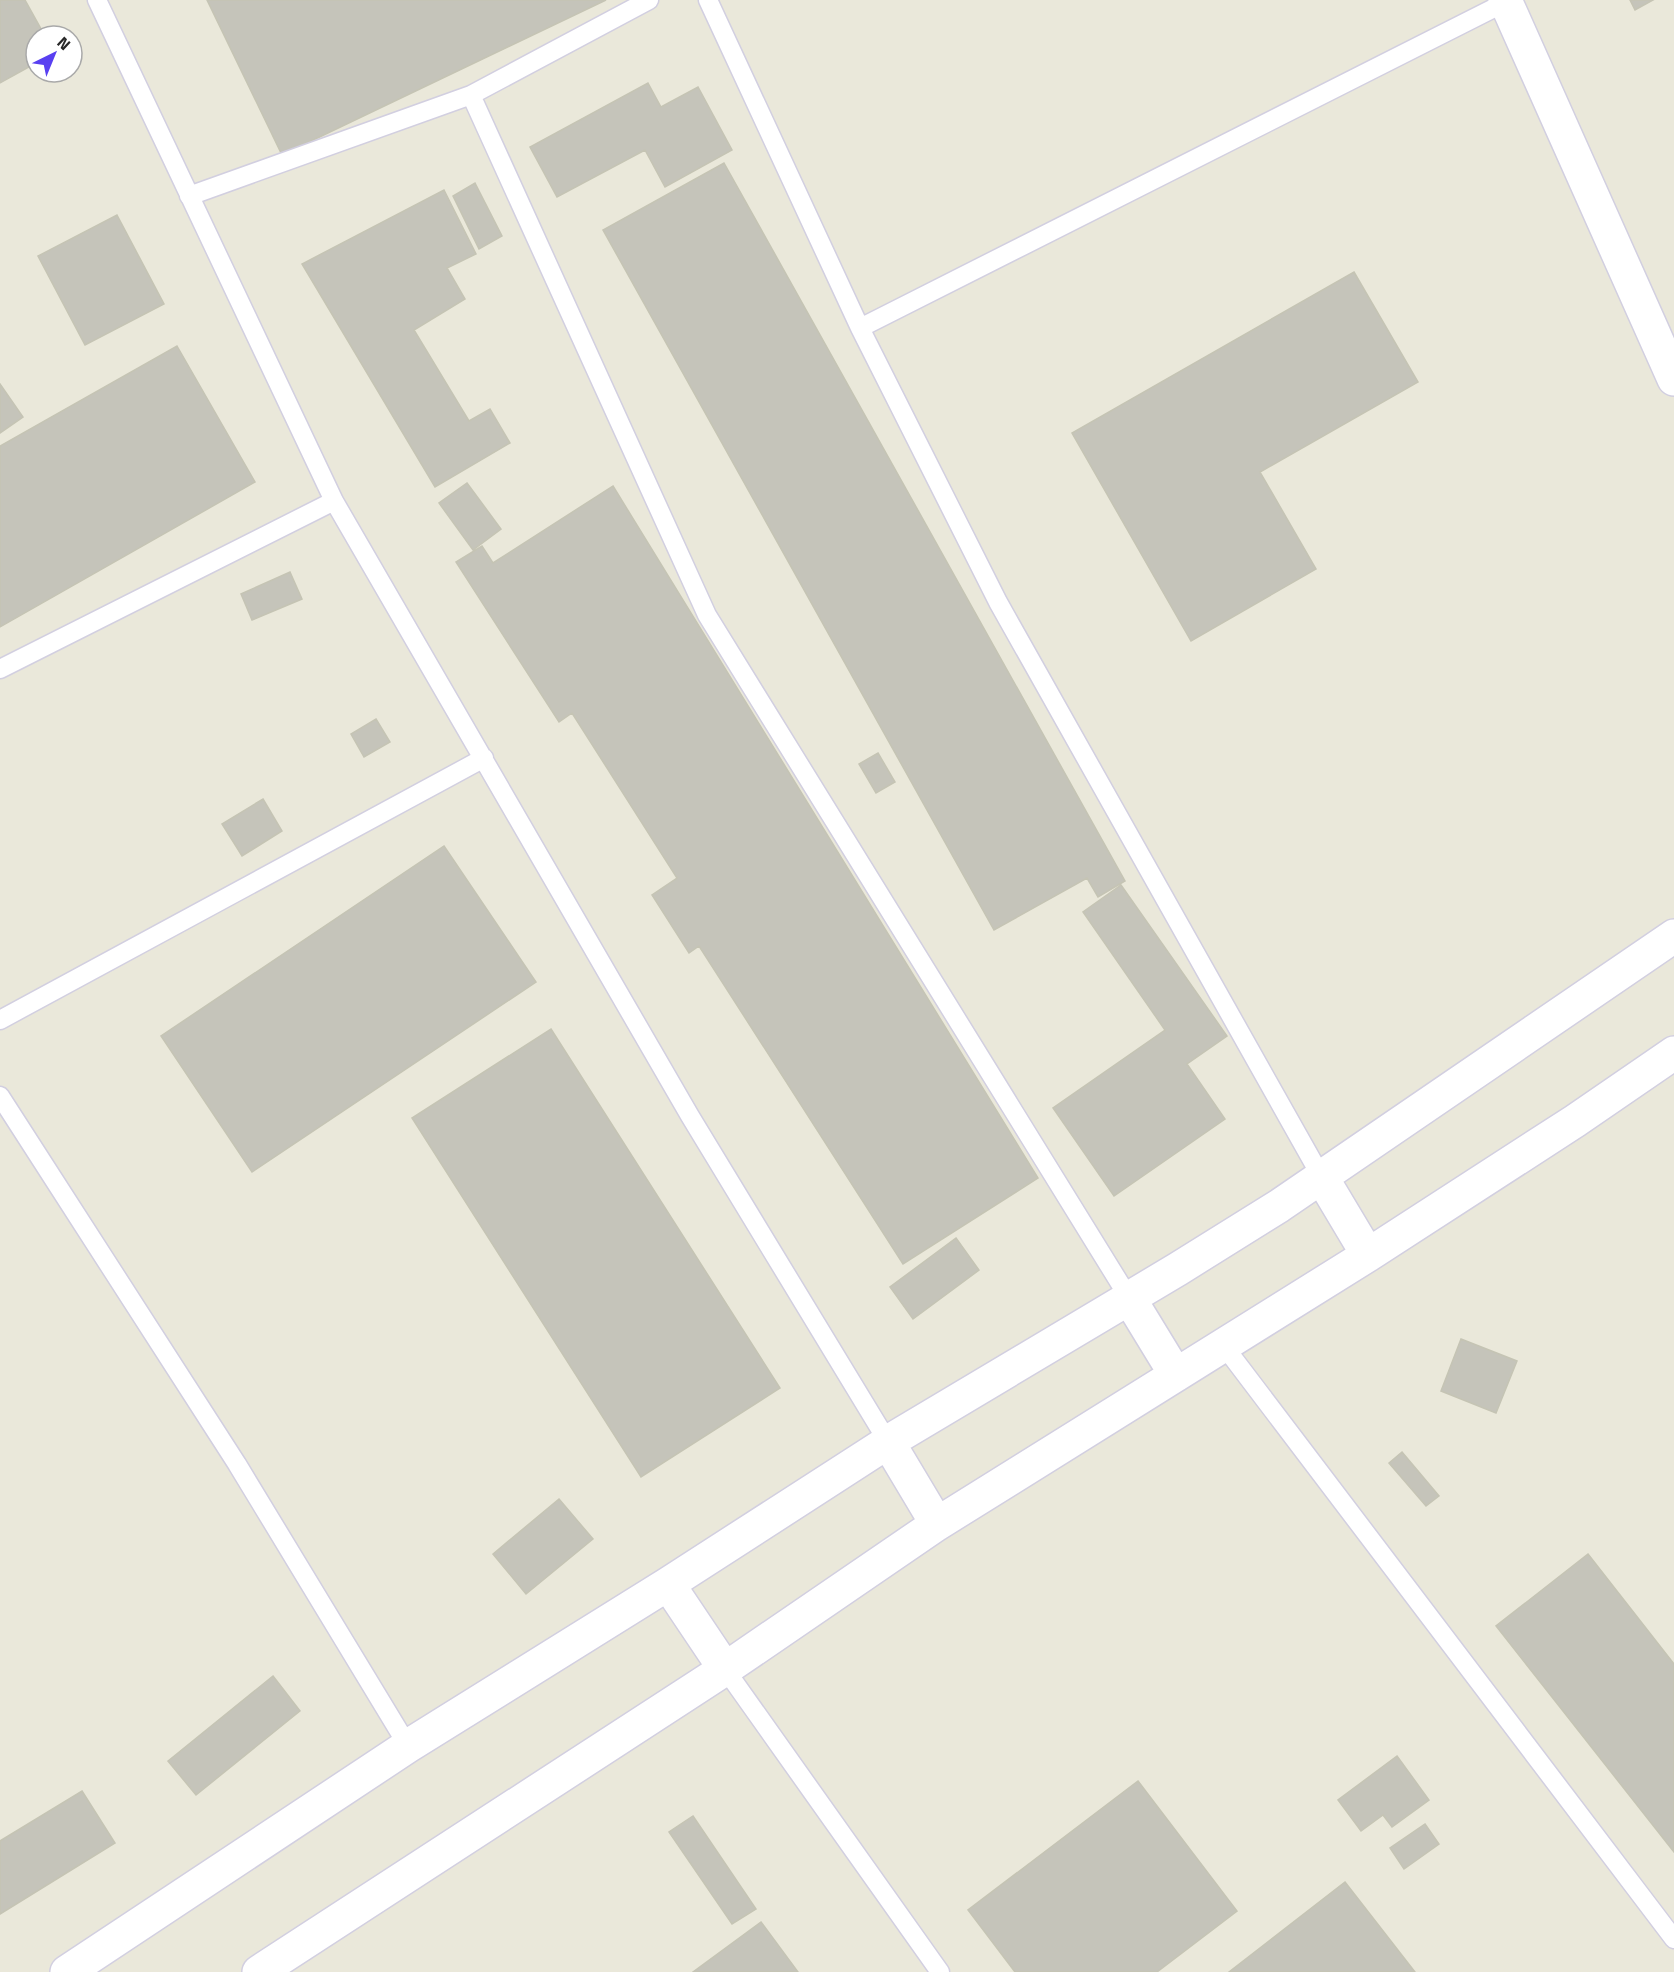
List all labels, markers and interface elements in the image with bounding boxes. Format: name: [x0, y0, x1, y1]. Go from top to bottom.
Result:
north arrow: [24, 24, 84, 84]
text: N: [52, 30, 76, 56]

